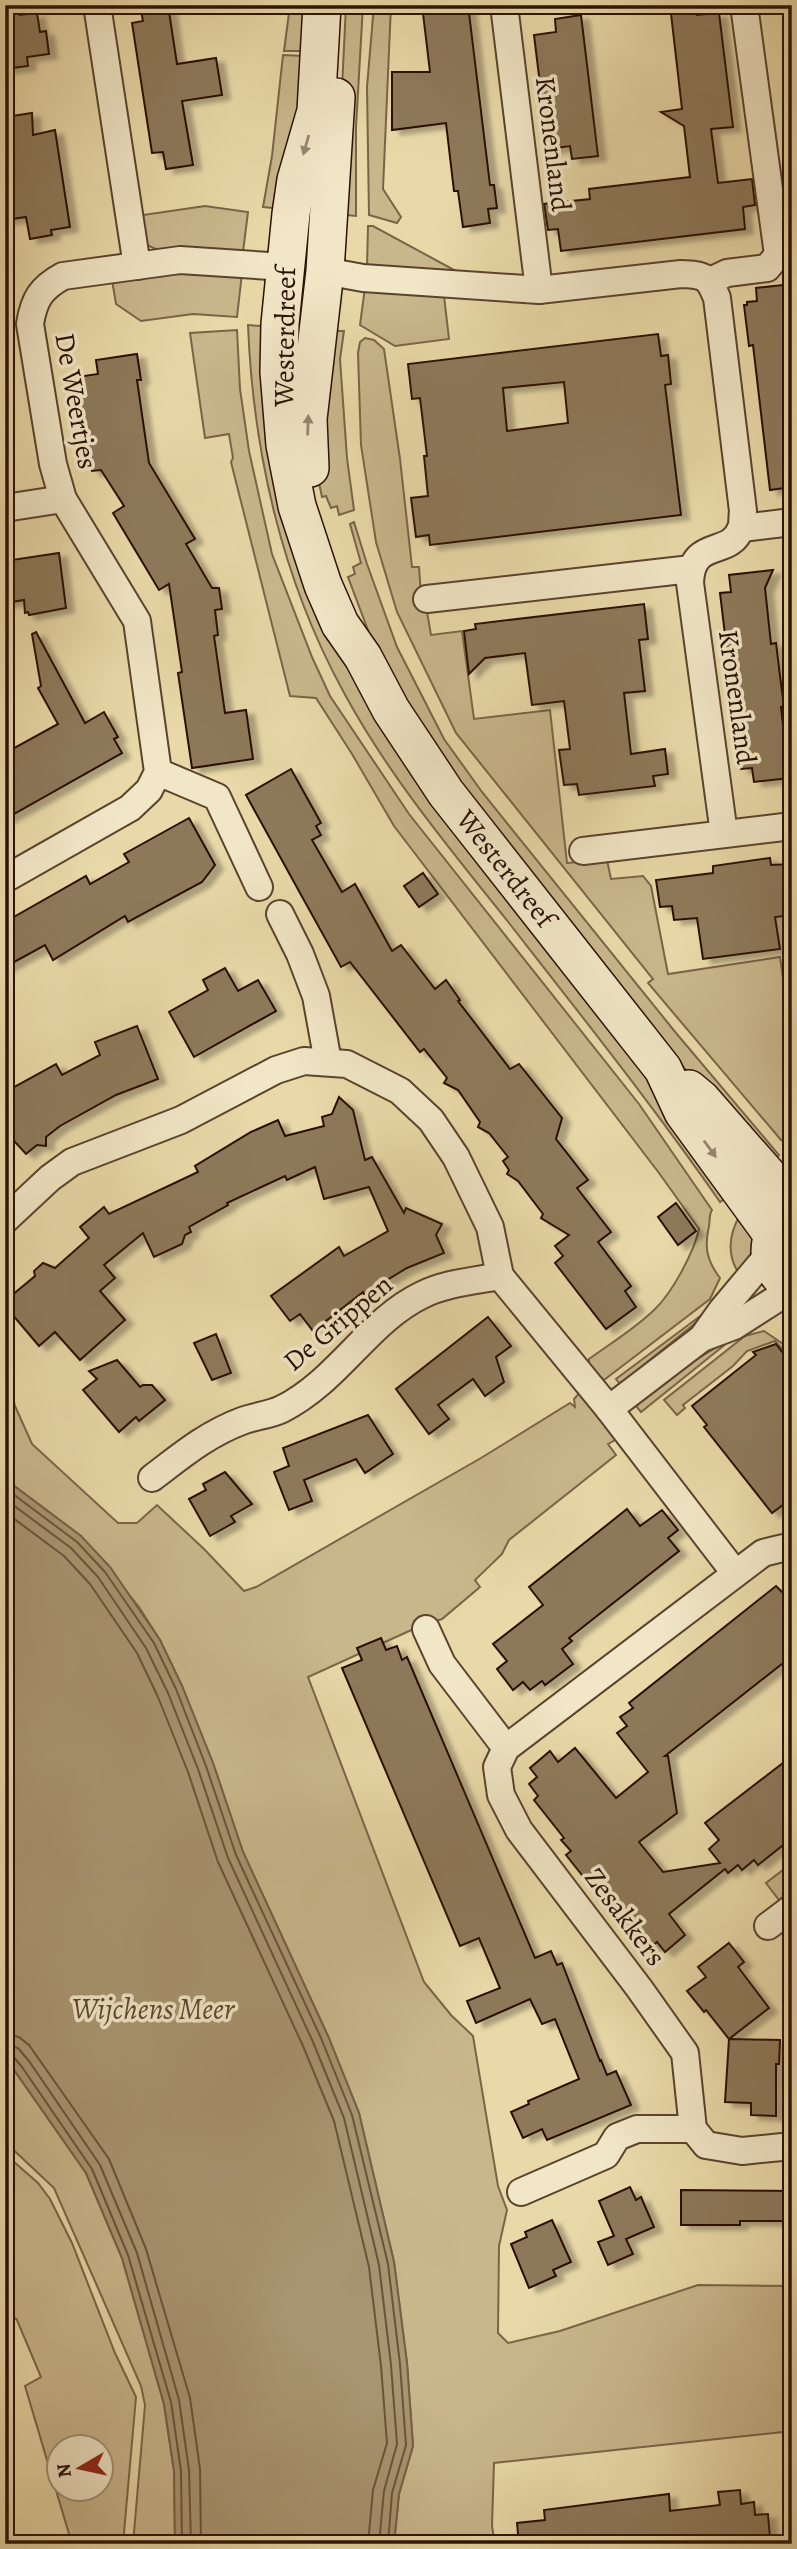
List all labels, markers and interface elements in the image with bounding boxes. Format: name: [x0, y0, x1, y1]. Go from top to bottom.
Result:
street label: Kronenland: [526, 74, 580, 214]
one-way arrow: [301, 135, 311, 156]
street label: Westerdreef: [265, 263, 305, 408]
street label: De Weertjes: [45, 330, 107, 472]
one-way arrow: [303, 414, 314, 436]
street label: Kronenland: [709, 627, 765, 768]
street label: Westerdreef: [447, 801, 566, 938]
one-way arrow: [703, 1140, 717, 1158]
street label: De Grippen: [275, 1266, 401, 1380]
street label: Zesakkers: [576, 1860, 674, 1974]
water label: Wijchens Meer: [72, 1989, 236, 2029]
north arrow: [46, 2434, 116, 2504]
text: N: [50, 2461, 78, 2479]

